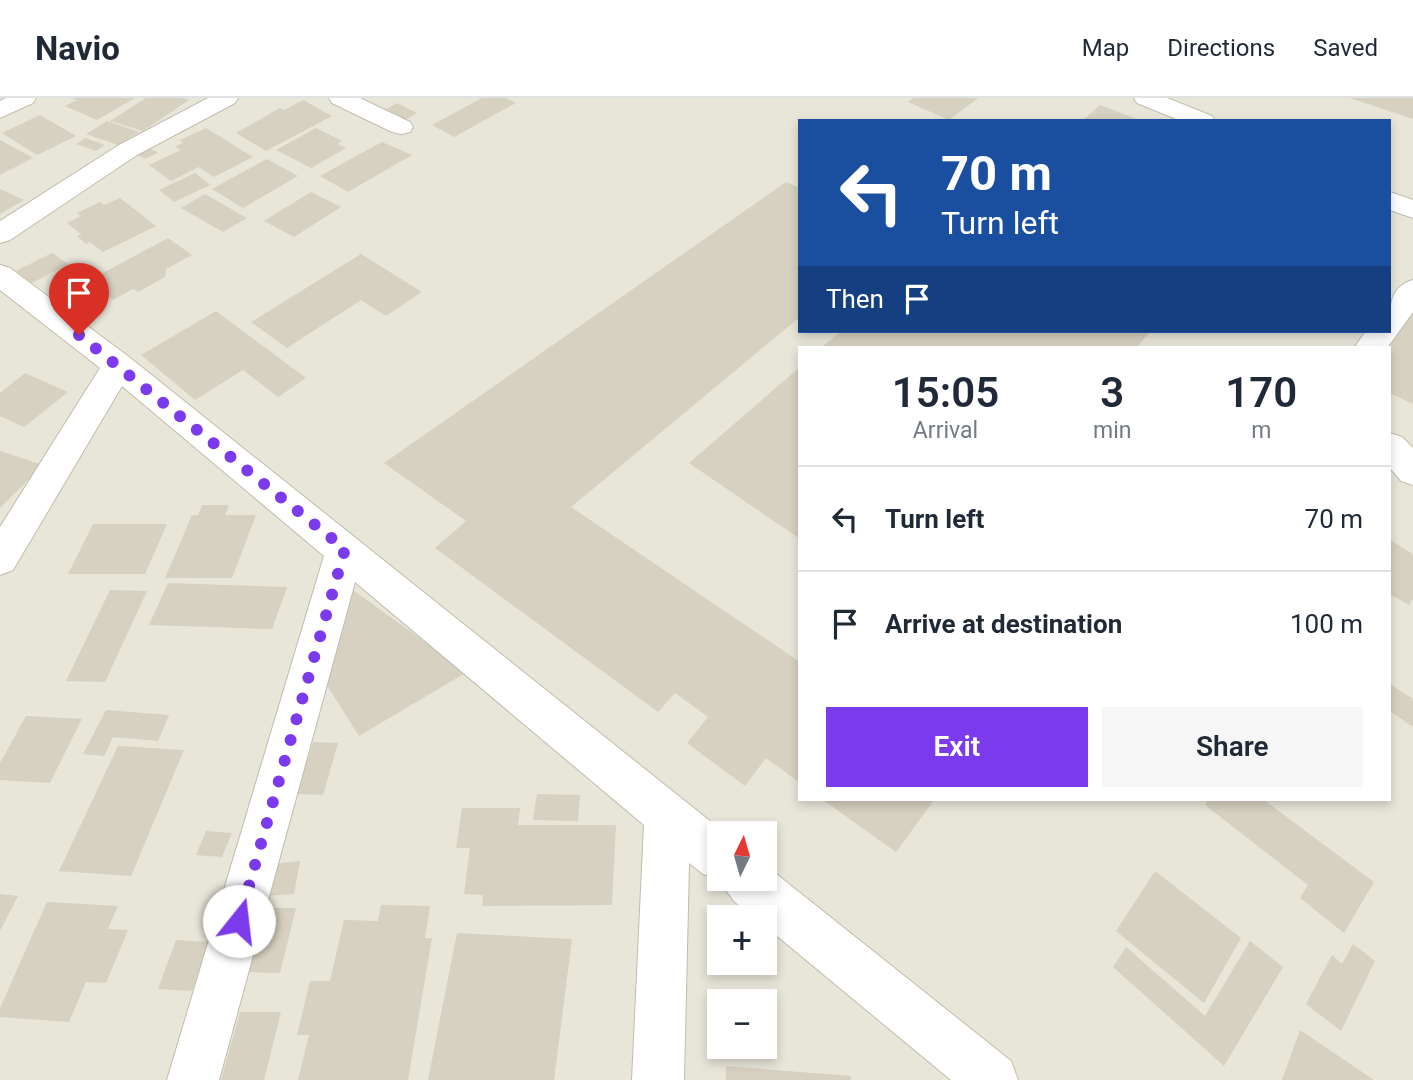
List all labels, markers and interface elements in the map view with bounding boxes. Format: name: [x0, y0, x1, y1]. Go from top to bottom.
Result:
text: Navio: [35, 29, 120, 68]
text: Map: [1082, 34, 1129, 62]
text: Directions: [1167, 34, 1275, 62]
text: Saved: [1313, 34, 1378, 62]
text: 70 m: [941, 145, 1052, 202]
icon: left: [826, 147, 917, 238]
text: Turn left: [941, 204, 1059, 242]
pin: [49, 263, 109, 335]
icon: arrive: [60, 274, 98, 312]
icon: arrive: [898, 280, 936, 318]
text: Then: [826, 284, 884, 314]
text: 15:05: [892, 368, 999, 417]
text: 3: [1100, 368, 1124, 417]
text: 170: [1225, 368, 1297, 417]
text: Arrival: [913, 417, 978, 444]
text: min: [1093, 417, 1131, 444]
text: m: [1251, 417, 1271, 444]
icon: left: [826, 500, 864, 538]
text: Turn left: [885, 504, 984, 534]
text: 70 m: [1305, 504, 1363, 534]
icon: arrive: [826, 605, 864, 643]
text: Arrive at destination: [885, 609, 1122, 639]
text: 100 m: [1290, 609, 1363, 639]
button: Exit: [826, 707, 1088, 787]
button: Share: [1102, 707, 1363, 787]
north arrow: [707, 821, 777, 891]
map controls: [707, 821, 777, 1059]
position arrow: [202, 884, 276, 958]
button: +: [707, 905, 777, 975]
button: −: [707, 989, 777, 1059]

